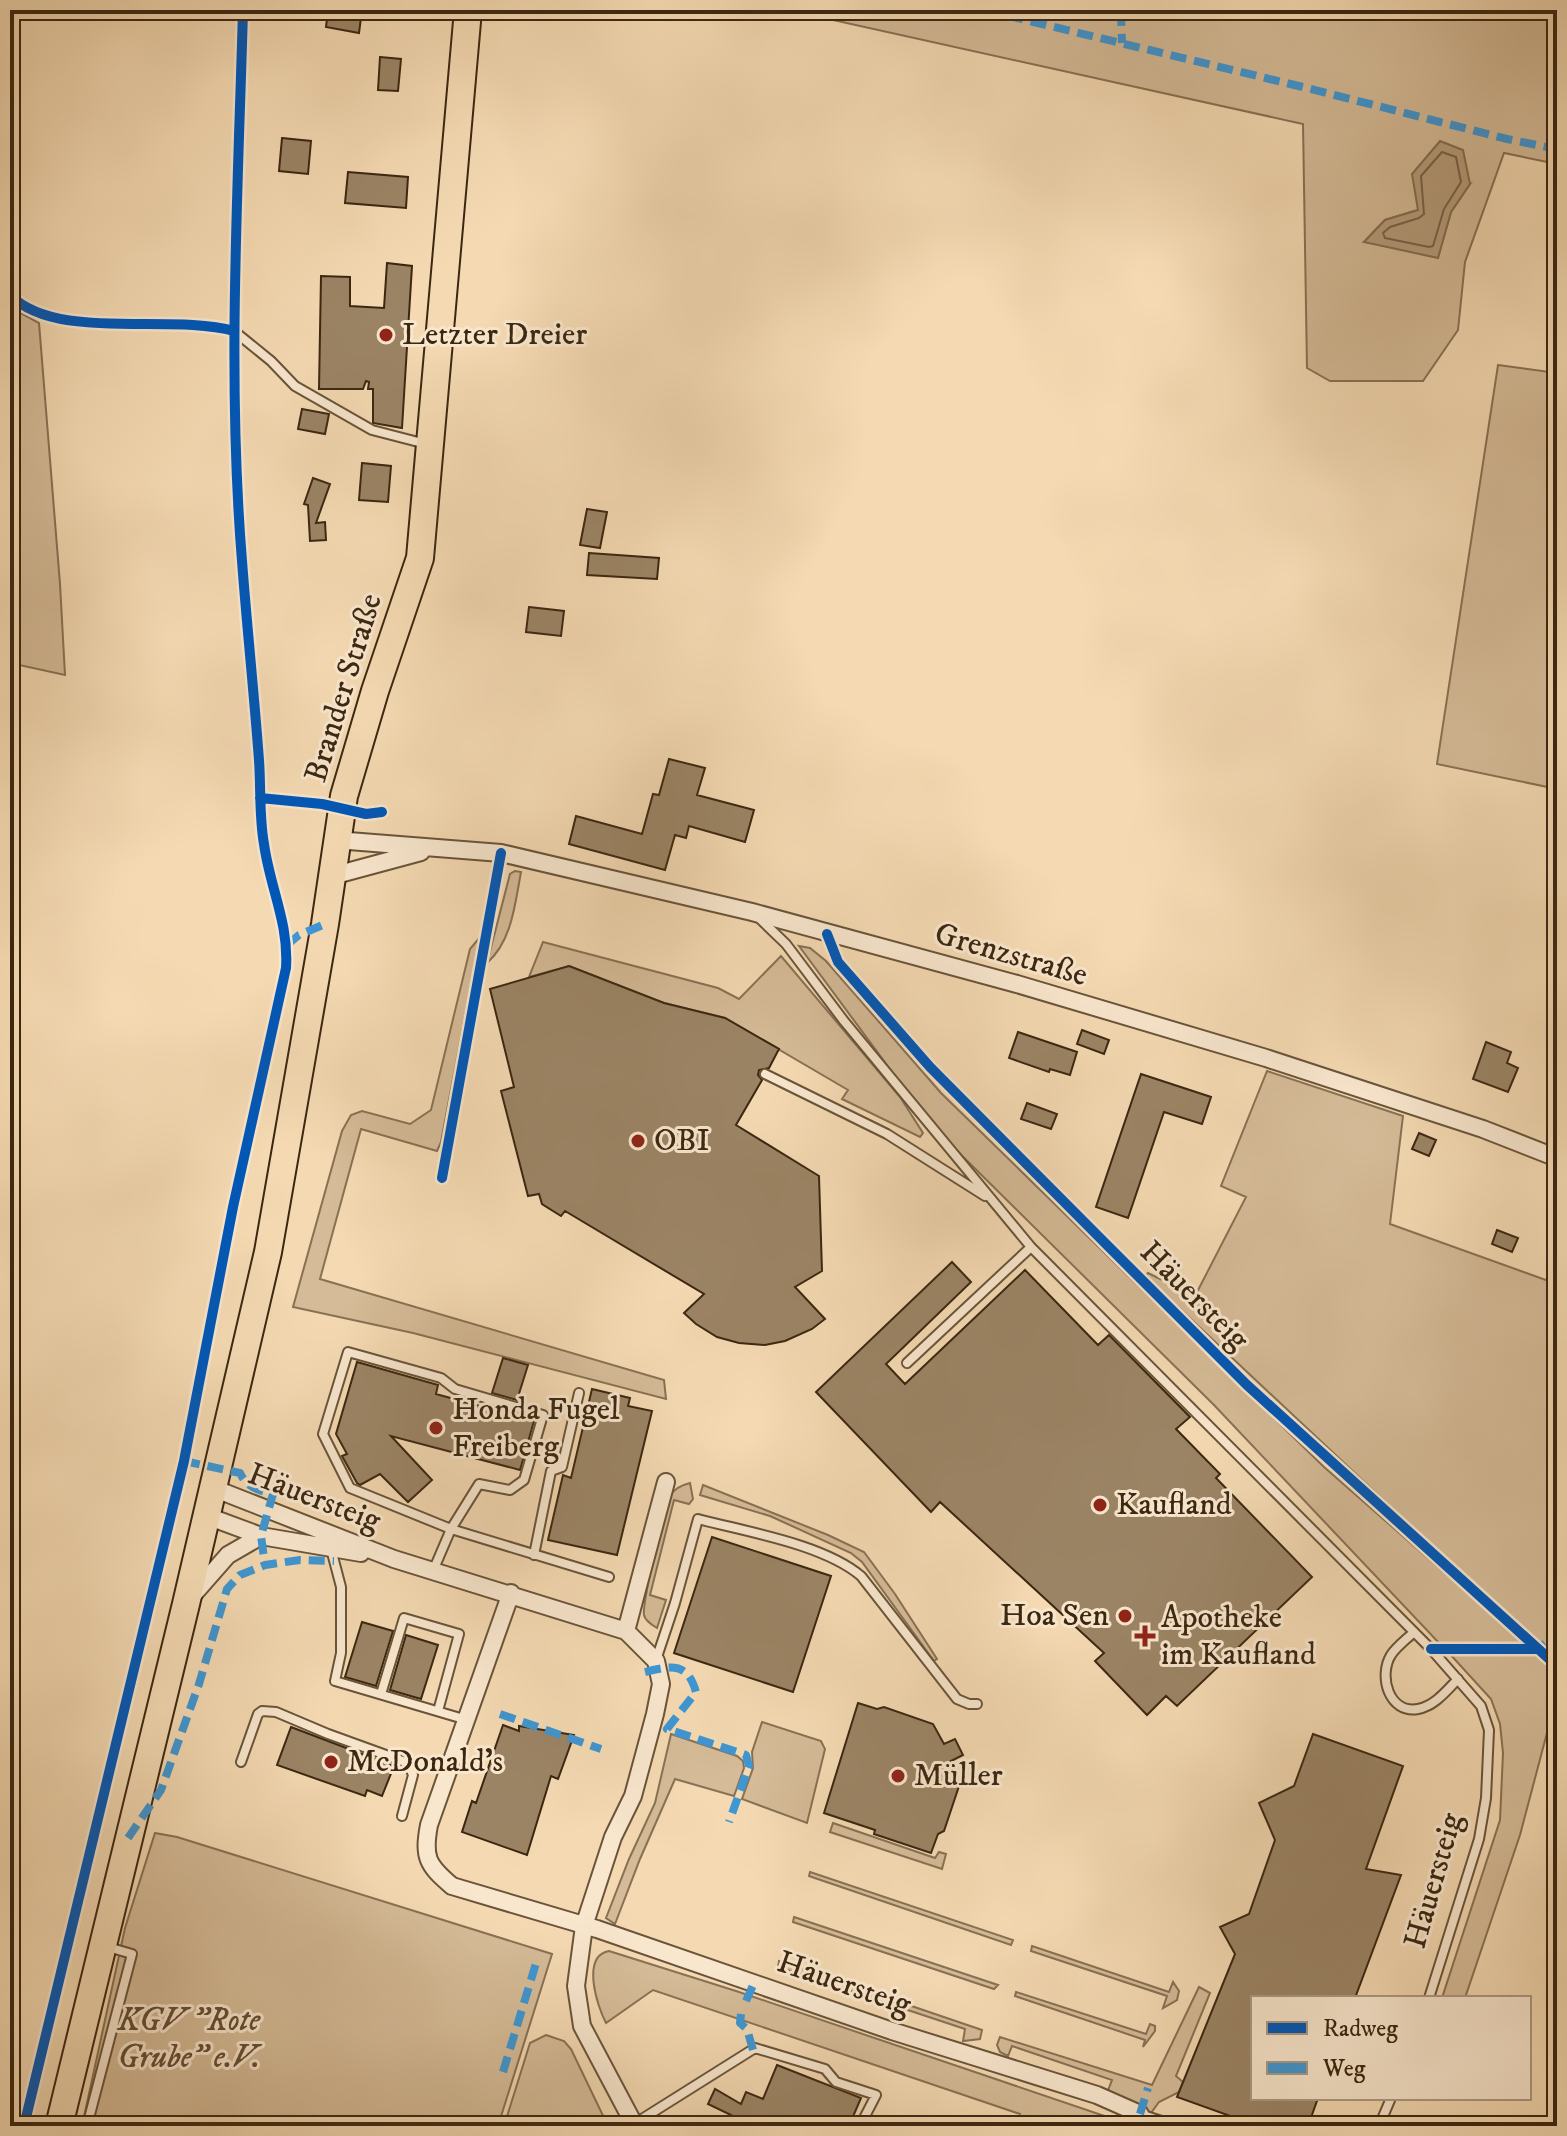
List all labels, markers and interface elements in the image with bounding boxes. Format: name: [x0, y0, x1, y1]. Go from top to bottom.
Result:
place label: Letzter Dreier: [402, 315, 587, 355]
marker: Letzter Dreier: [377, 326, 395, 344]
street label: Brander Straße: [296, 589, 392, 787]
street label: Grenzstraße: [930, 914, 1092, 996]
place label: OBI: [654, 1121, 710, 1161]
marker: OBI: [629, 1132, 647, 1150]
street label: Häuersteig: [1131, 1233, 1258, 1360]
place label: Honda Fugel Freiberg: [452, 1390, 620, 1467]
marker: Honda Fugel Freiberg: [427, 1419, 445, 1437]
street label: Häuersteig: [242, 1454, 386, 1542]
place label: Kaufland: [1116, 1485, 1232, 1525]
marker: Kaufland: [1091, 1496, 1109, 1514]
place label: Hoa Sen: [1000, 1596, 1109, 1636]
place label: Apotheke im Kaufland: [1161, 1598, 1316, 1675]
marker: Hoa Sen: [1116, 1607, 1134, 1625]
marker: Apotheke im Kaufland: [1136, 1627, 1154, 1645]
place label: McDonald's: [347, 1742, 503, 1782]
marker: McDonald's: [322, 1753, 340, 1771]
place label: Müller: [914, 1756, 1003, 1796]
marker: Müller: [889, 1767, 907, 1785]
street label: Häuersteig: [1396, 1808, 1473, 1953]
street label: Häuersteig: [772, 1942, 917, 2026]
legend: [1251, 1996, 1531, 2100]
park label: KGV "Rote Grube" e.V.: [117, 2001, 263, 2078]
text: Radweg: [1323, 2014, 1398, 2044]
text: Weg: [1322, 2054, 1366, 2084]

